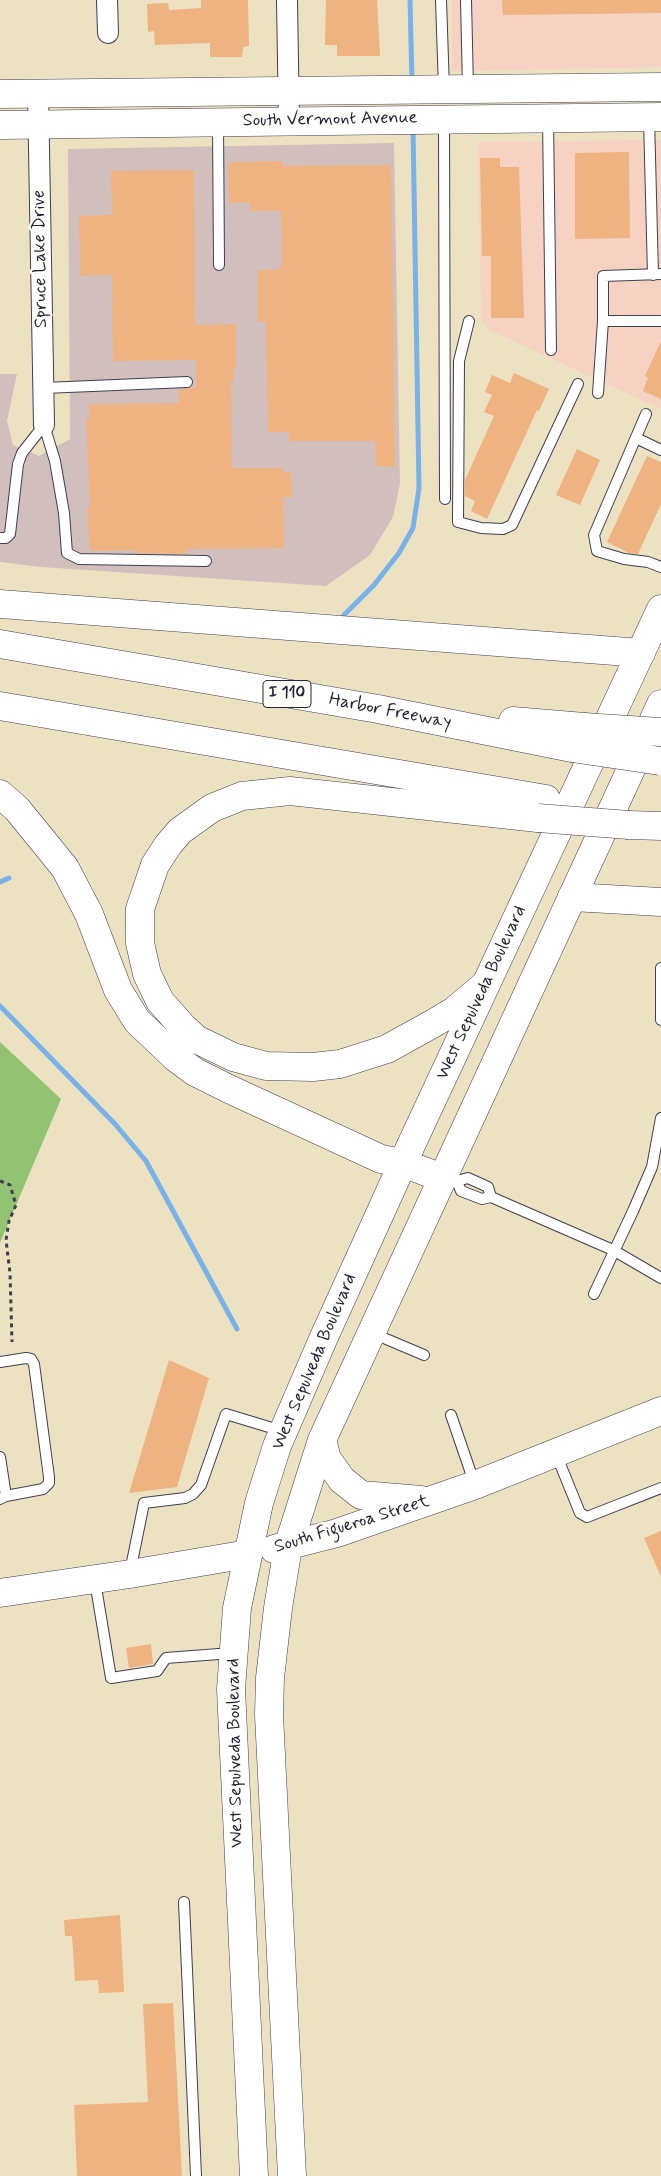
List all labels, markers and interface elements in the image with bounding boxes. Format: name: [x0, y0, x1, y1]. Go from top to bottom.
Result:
street label: South Vermont Avenue: [242, 108, 418, 132]
street label: Spruce Lake Drive: [29, 190, 53, 328]
road number: I 110: [263, 681, 311, 708]
street label: Harbor Freeway: [327, 690, 453, 734]
street label: West Sepulveda Boulevard: [432, 903, 532, 1083]
street label: West Sepulveda Boulevard: [268, 1271, 362, 1453]
street label: South Figueroa Street: [272, 1491, 432, 1559]
street label: West Sepulveda Boulevard: [224, 1658, 248, 1848]

